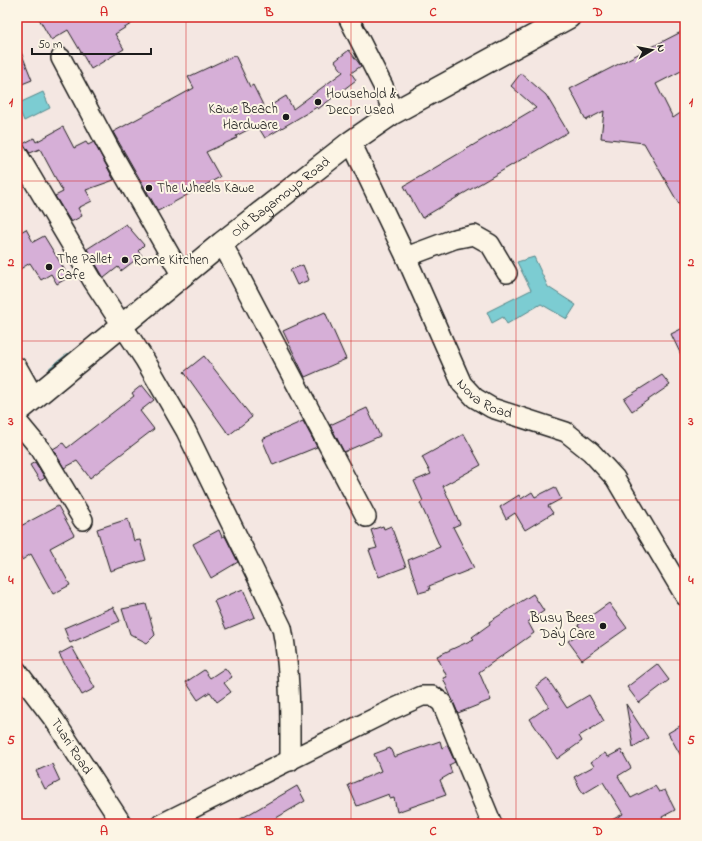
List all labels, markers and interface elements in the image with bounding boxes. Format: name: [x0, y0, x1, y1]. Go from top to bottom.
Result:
text: A: [100, 3, 108, 22]
text: B: [264, 3, 274, 22]
text: C: [429, 3, 437, 22]
text: D: [592, 3, 603, 22]
scale bar: [32, 30, 151, 56]
north arrow: [632, 30, 672, 70]
text: 50 m: [38, 36, 62, 54]
text: N: [652, 43, 669, 53]
place label: Household & Decor Used: [325, 84, 397, 121]
text: 1: [9, 93, 14, 112]
text: 1: [689, 93, 694, 112]
marker: Household & Decor Used: [313, 97, 323, 107]
place label: Kawe Beach Hardware: [209, 99, 279, 136]
marker: Kawe Beach Hardware: [281, 112, 291, 122]
street label: Old Bagamoyo Road: [226, 151, 335, 243]
place label: The Wheels Kawe: [157, 178, 255, 199]
marker: The Wheels Kawe: [144, 183, 154, 193]
place label: The Pallet Cafe: [57, 249, 112, 286]
place label: Rome Kitchen: [133, 250, 209, 271]
text: 2: [7, 253, 15, 272]
text: 2: [687, 253, 695, 272]
marker: Rome Kitchen: [120, 255, 130, 265]
marker: The Pallet Cafe: [44, 262, 54, 272]
street label: Nova Road: [452, 374, 515, 424]
text: 3: [7, 412, 14, 431]
text: 3: [687, 412, 694, 431]
text: 4: [7, 571, 14, 590]
text: 4: [687, 571, 694, 590]
place label: Busy Bees Day Care: [529, 608, 596, 646]
marker: Busy Bees Day Care: [598, 621, 608, 631]
street label: Tuari Road: [45, 714, 98, 779]
text: 5: [7, 731, 15, 750]
text: 5: [687, 731, 695, 750]
text: A: [100, 822, 108, 841]
text: B: [264, 822, 274, 841]
text: C: [429, 822, 437, 841]
text: D: [592, 822, 603, 841]

